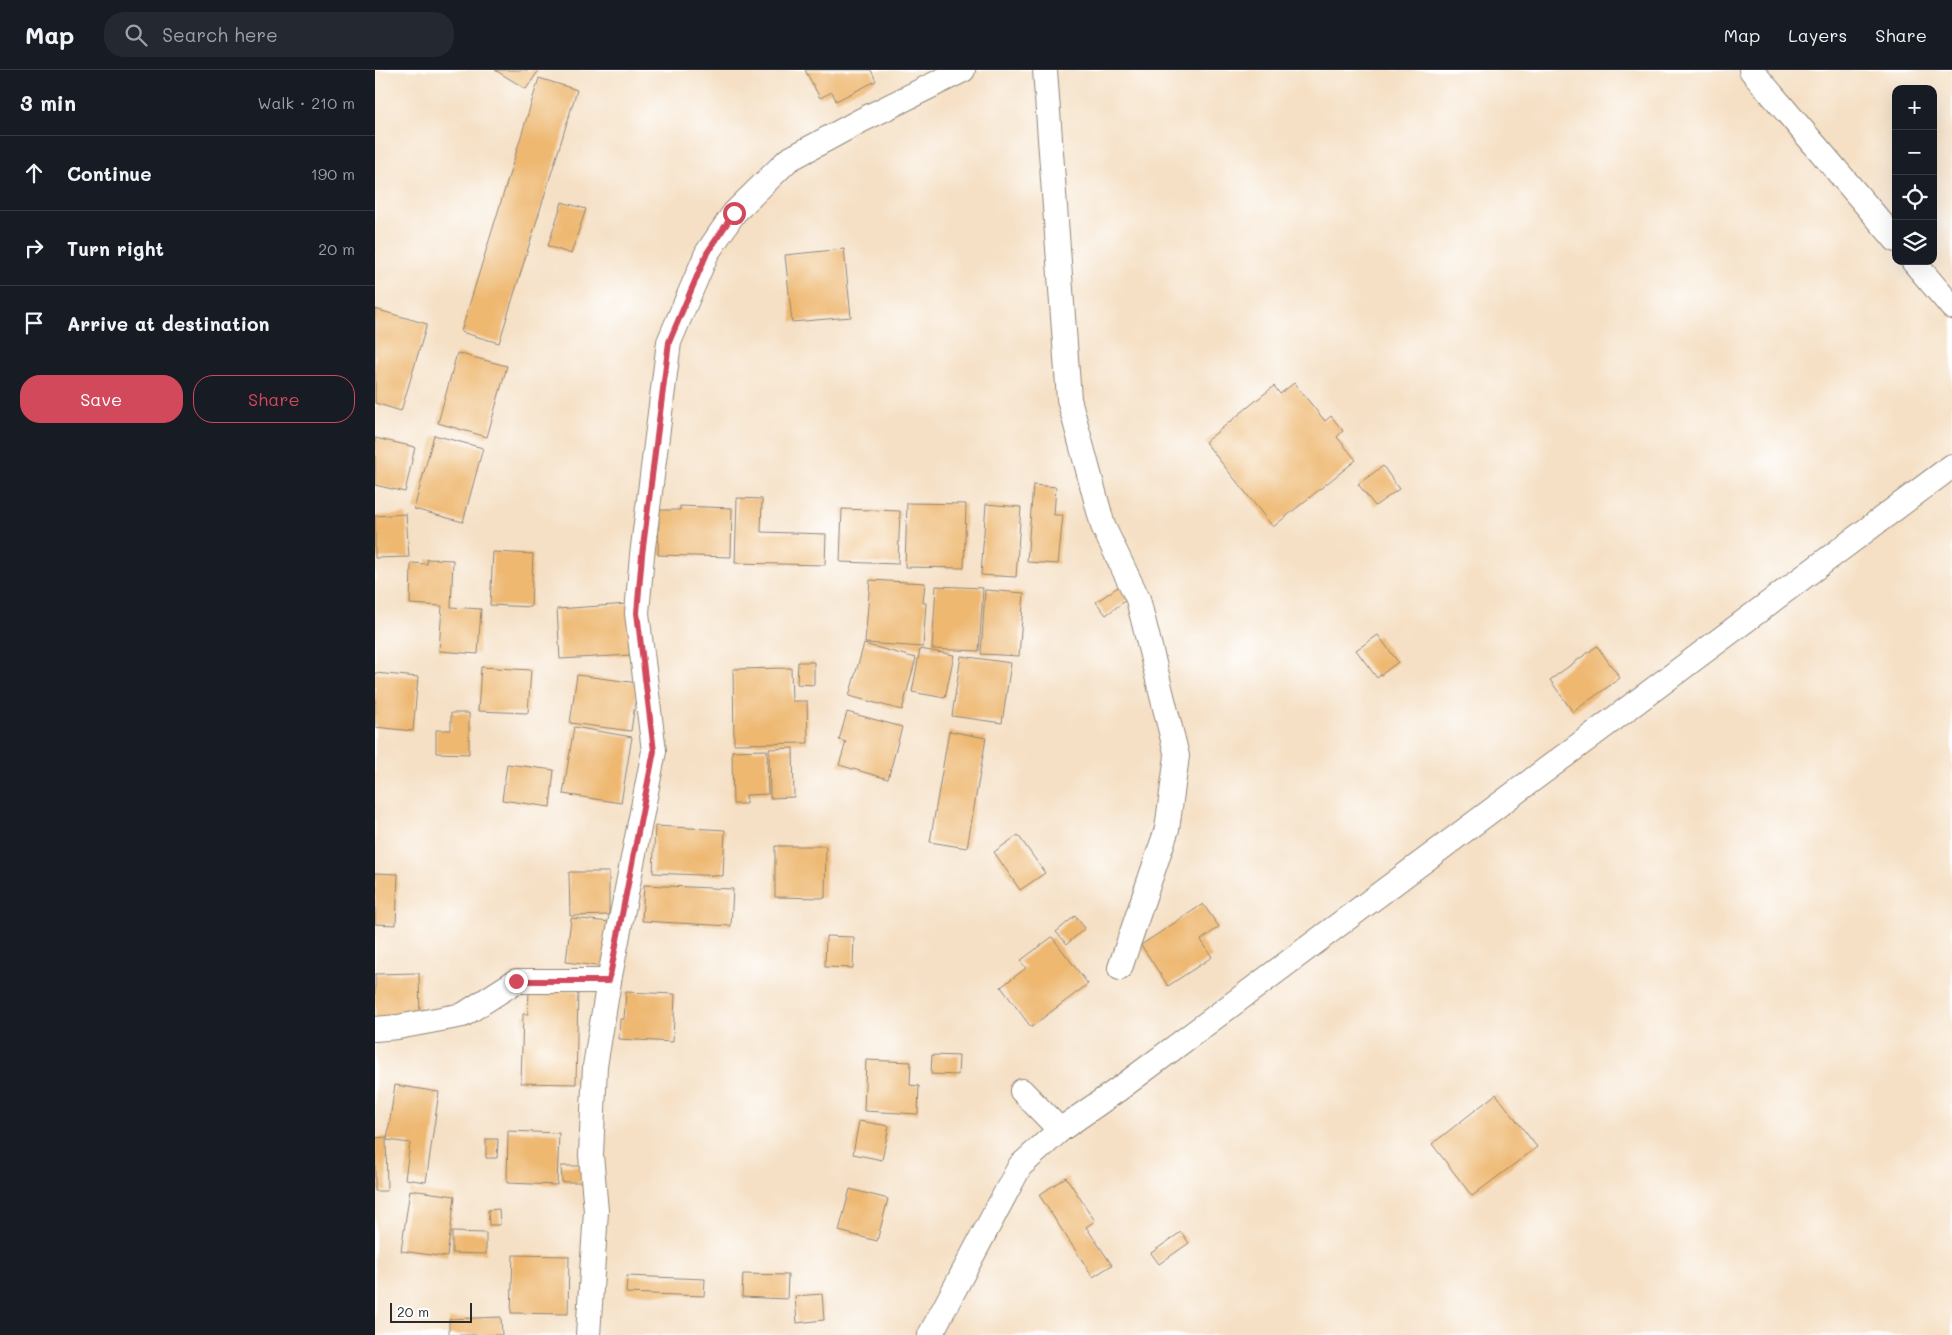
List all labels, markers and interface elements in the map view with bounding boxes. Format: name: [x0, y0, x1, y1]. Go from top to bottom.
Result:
search box: [104, 12, 454, 57]
text: Map: [25, 19, 74, 50]
icon: search: [122, 21, 150, 49]
text: Search here: [162, 22, 278, 47]
text: Map: [1724, 23, 1760, 47]
text: Layers: [1788, 23, 1847, 47]
text: Share: [1875, 23, 1927, 47]
map controls: [1892, 85, 1937, 265]
button: +: [1892, 85, 1937, 130]
text: 3 min: [20, 89, 76, 116]
text: Walk · 210 m: [257, 92, 355, 113]
button: −: [1892, 130, 1937, 175]
icon: ahead: [20, 159, 48, 187]
text: Continue: [67, 161, 152, 186]
text: 190 m: [311, 163, 355, 184]
button: locate: [1892, 175, 1937, 220]
route start: [723, 202, 746, 225]
button: layers: [1892, 220, 1937, 265]
icon: right: [20, 234, 48, 262]
text: Turn right: [67, 236, 164, 261]
text: 20 m: [318, 238, 355, 259]
icon: arrive: [20, 309, 48, 337]
text: Arrive at destination: [67, 311, 270, 336]
button: Save: [20, 375, 183, 423]
button: Share: [193, 375, 355, 423]
route end: [505, 970, 528, 993]
scale bar: [390, 1300, 473, 1323]
text: 20 m: [397, 1302, 429, 1321]

